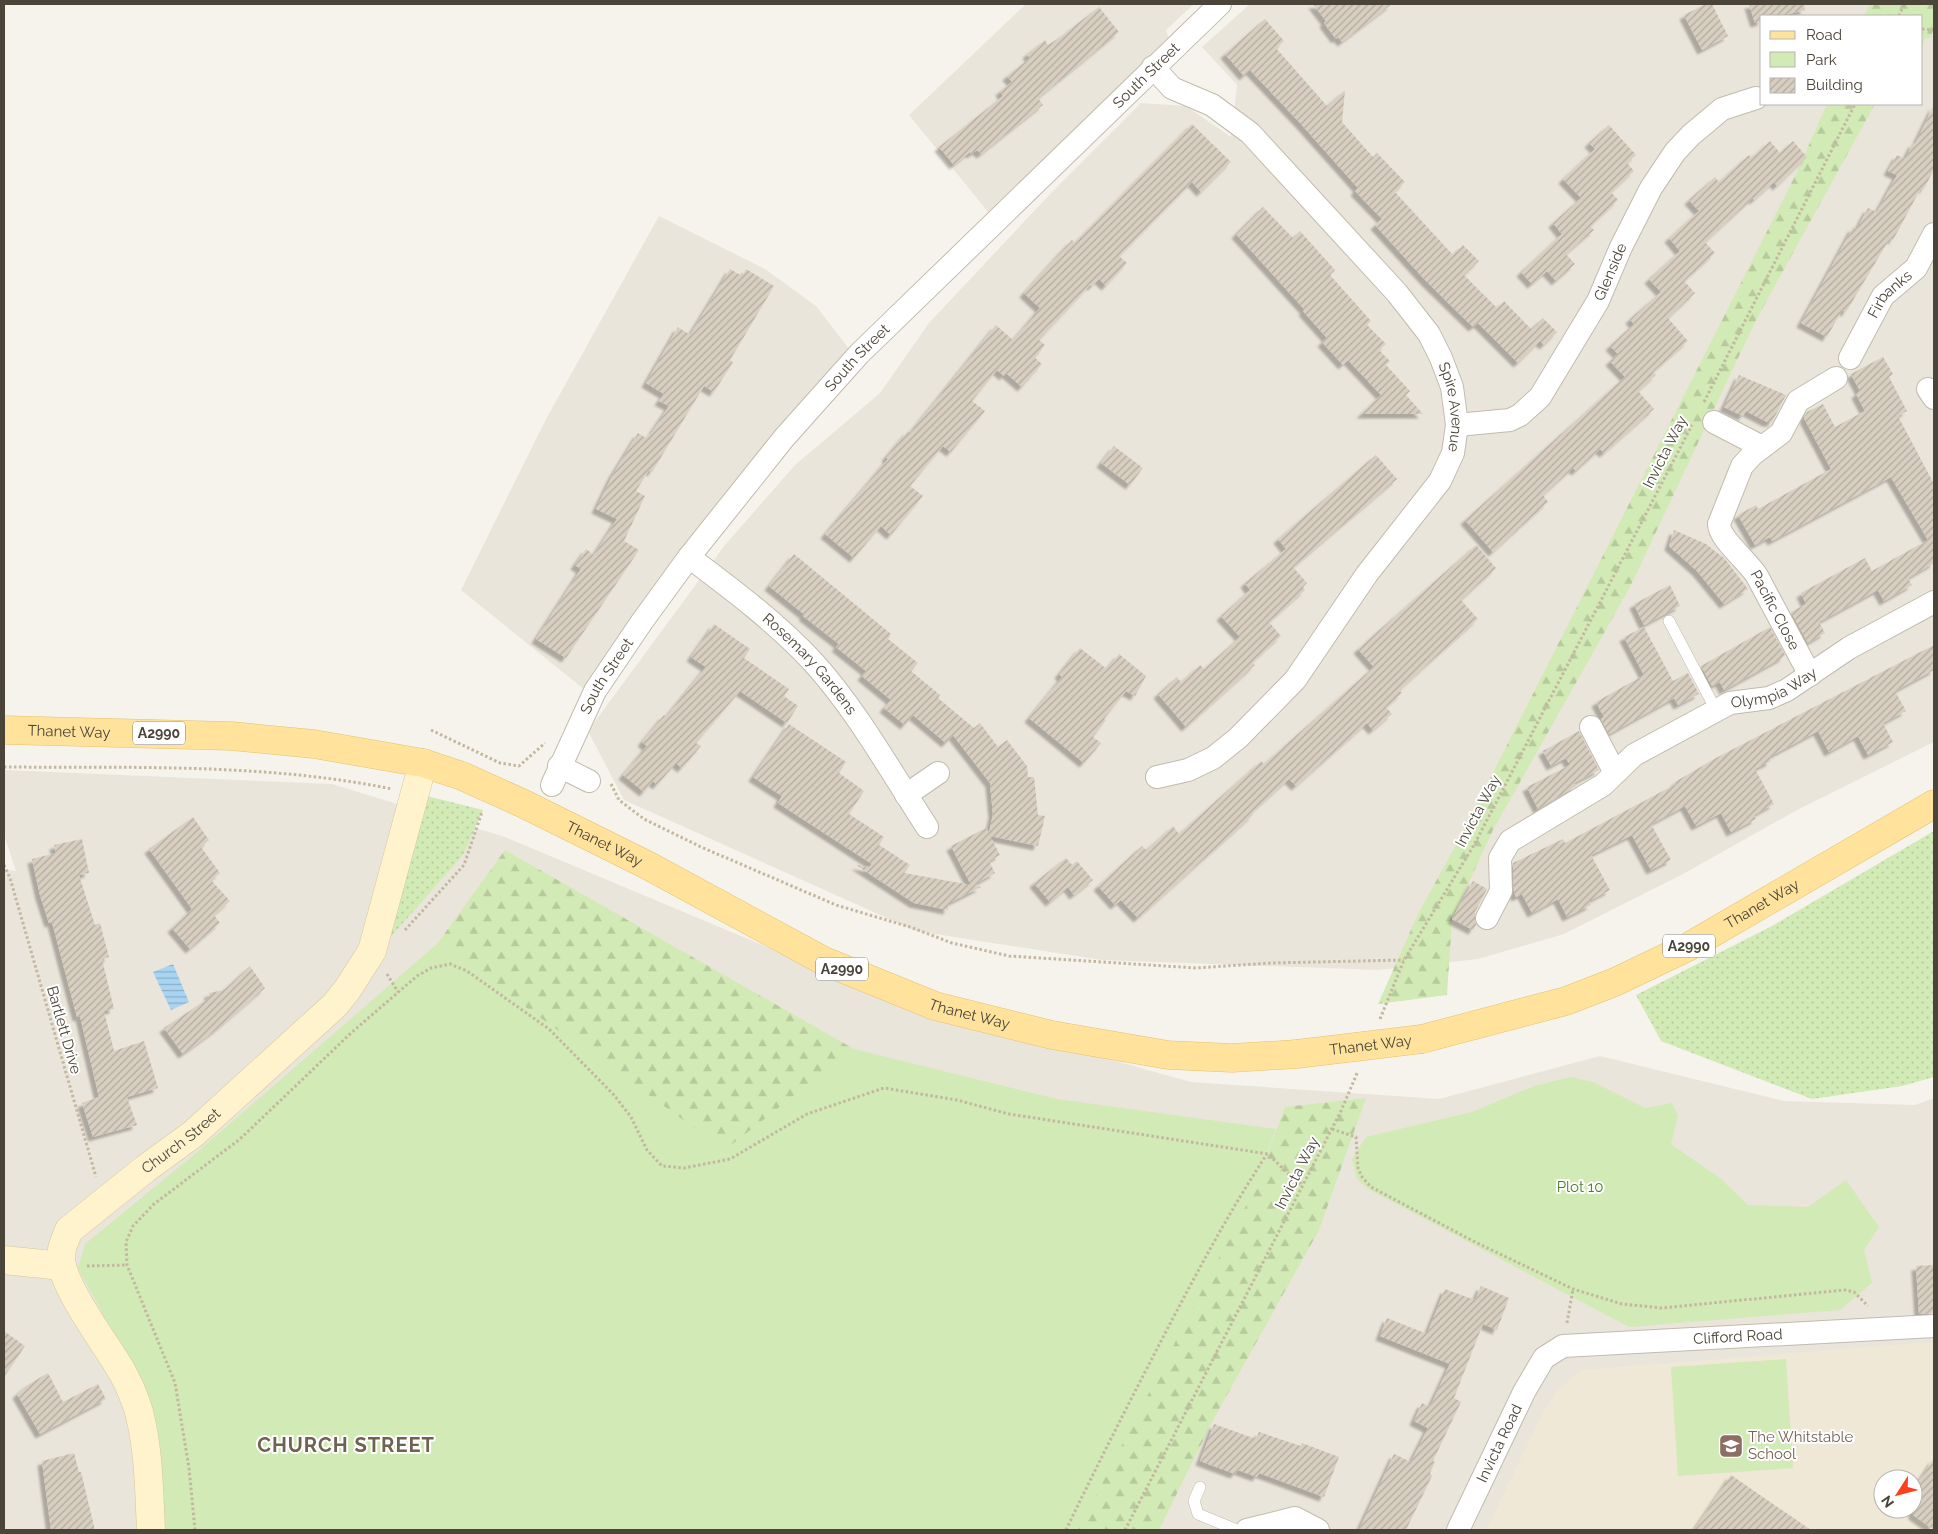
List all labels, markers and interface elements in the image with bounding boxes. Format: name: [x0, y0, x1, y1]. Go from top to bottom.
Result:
legend: [1760, 15, 1923, 105]
text: Road: [1806, 26, 1842, 44]
street label: South Street: [1109, 39, 1183, 112]
text: Park: [1806, 51, 1837, 69]
text: Building: [1806, 76, 1863, 94]
street label: Glenside: [1590, 240, 1631, 304]
street label: Firbanks: [1864, 266, 1916, 321]
street label: South Street: [821, 320, 893, 395]
street label: Spire Avenue: [1434, 360, 1466, 454]
street label: Invicta Way: [1639, 413, 1691, 491]
street label: Pacific Close: [1746, 567, 1804, 653]
street label: Rosemary Gardens: [759, 609, 861, 718]
street label: South Street: [577, 635, 637, 717]
street label: Olympia Way: [1730, 663, 1820, 712]
road number: A2990: [133, 721, 185, 744]
street label: Thanet Way: [27, 722, 111, 742]
street label: Invicta Way: [1451, 772, 1505, 850]
street label: Thanet Way: [563, 817, 646, 870]
street label: Thanet Way: [1722, 875, 1802, 933]
road number: A2990: [1663, 934, 1715, 958]
road number: A2990: [816, 958, 868, 981]
street label: Bartlett Drive: [43, 984, 85, 1076]
street label: Thanet Way: [926, 995, 1012, 1033]
street label: Thanet Way: [1328, 1031, 1413, 1059]
street label: Church Street: [138, 1105, 224, 1178]
street label: Invicta Way: [1271, 1134, 1323, 1212]
park label: Plot 10: [1557, 1178, 1603, 1196]
street label: Clifford Road: [1693, 1325, 1783, 1348]
street label: Invicta Road: [1473, 1401, 1526, 1486]
place label: The Whitstable School: [1748, 1428, 1854, 1463]
district label: CHURCH STREET: [257, 1433, 435, 1457]
school or university icon: The Whitstable School: [1718, 1433, 1744, 1459]
north arrow: [1873, 1469, 1923, 1519]
text: N: [1878, 1493, 1897, 1511]

